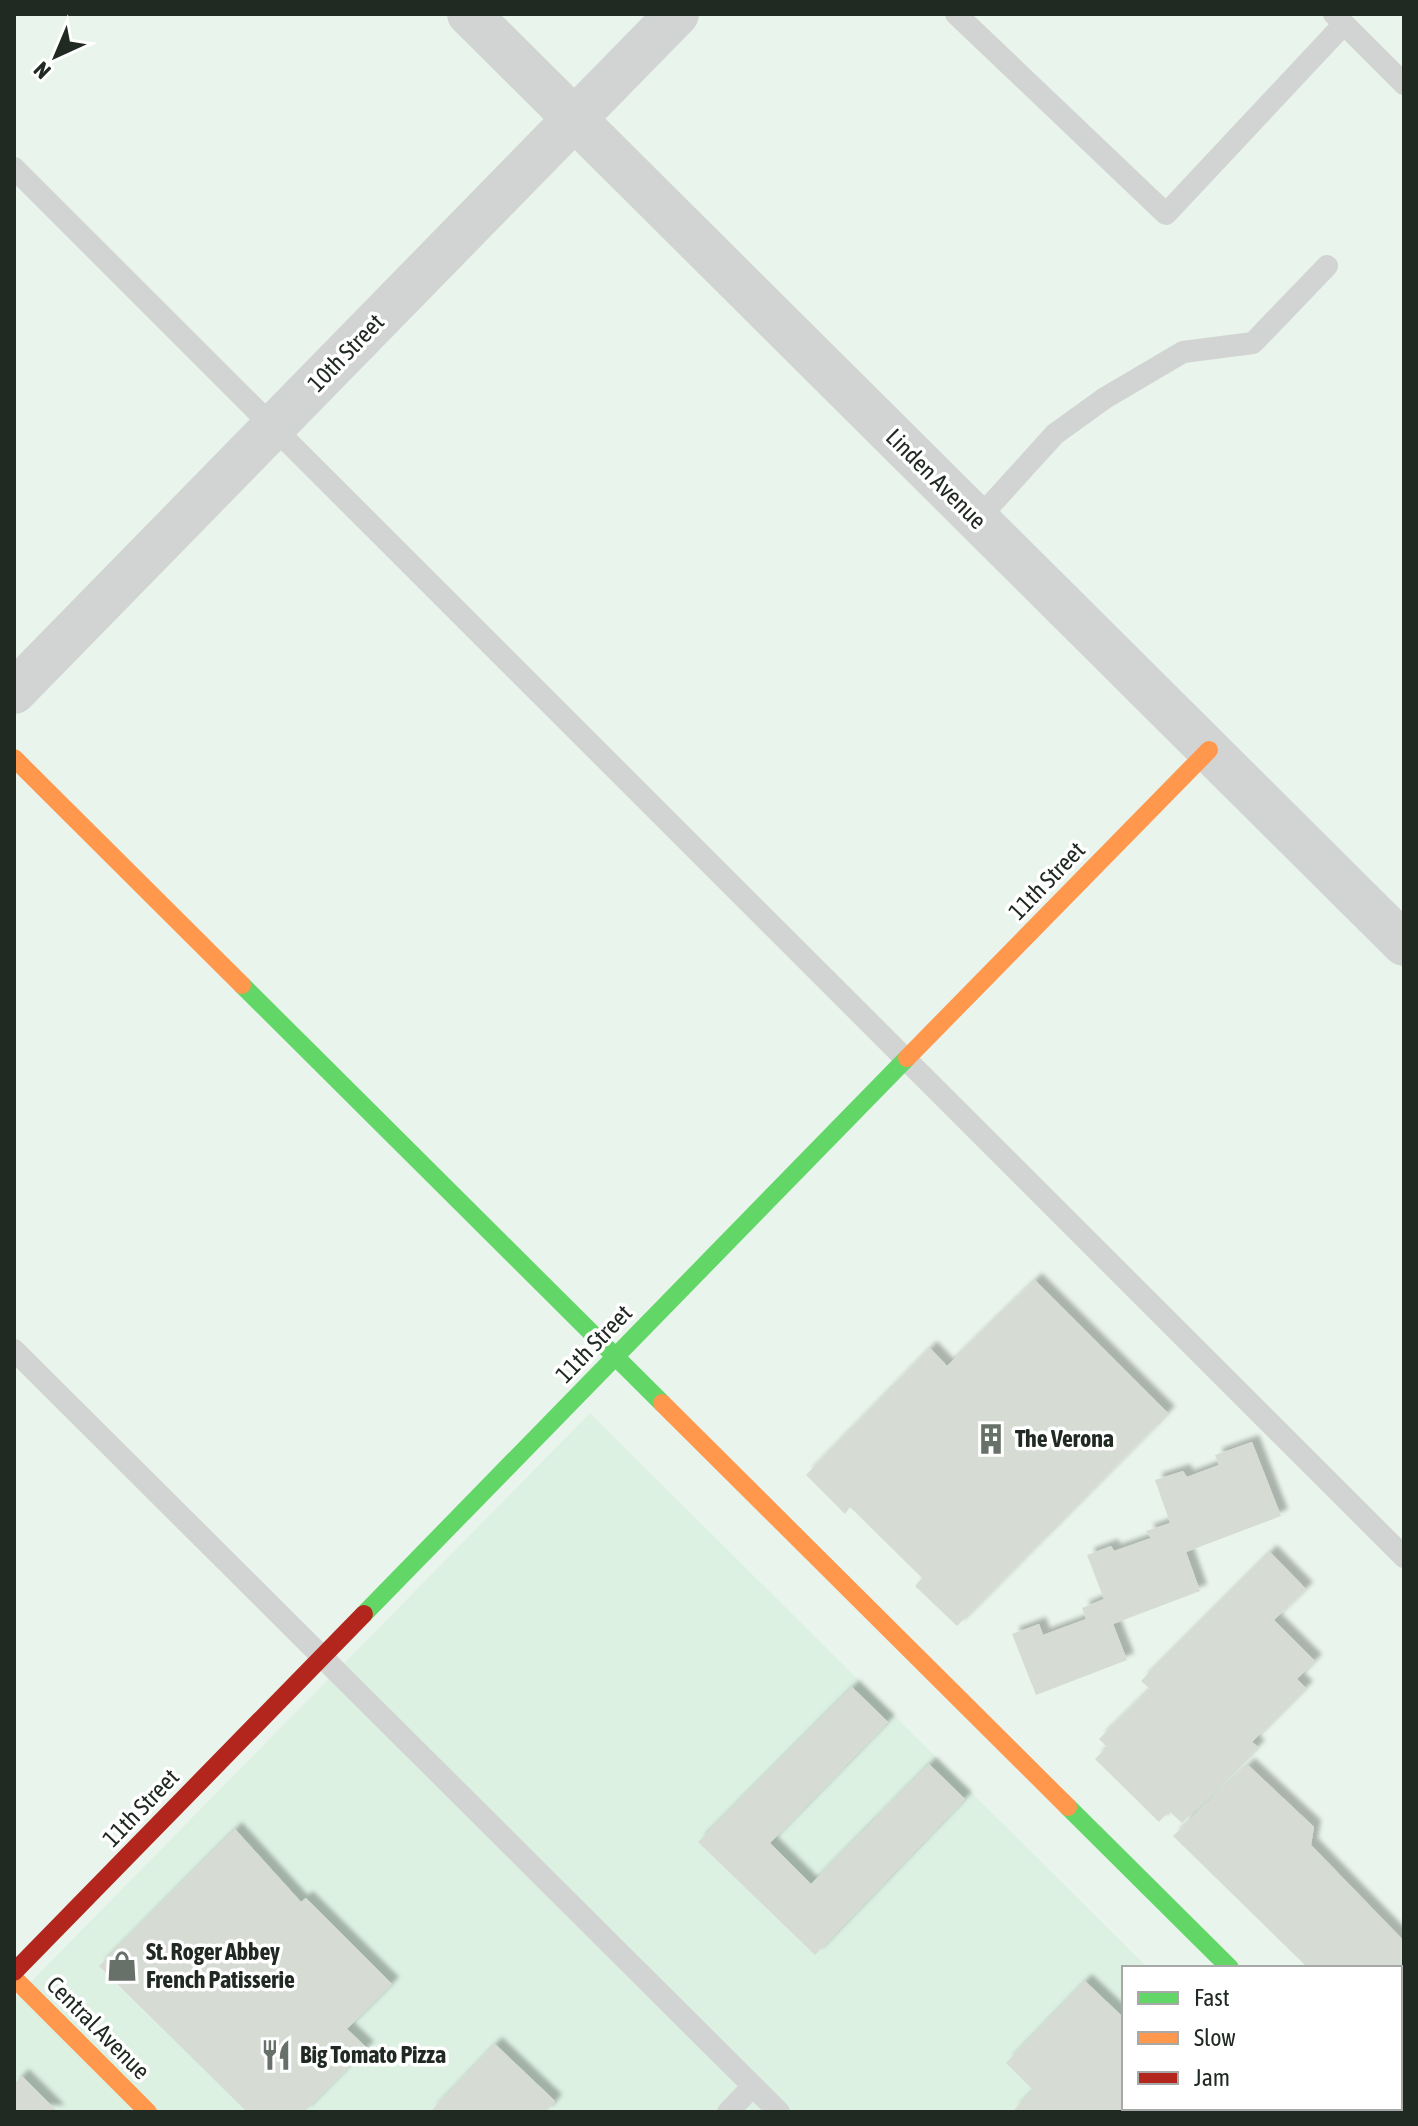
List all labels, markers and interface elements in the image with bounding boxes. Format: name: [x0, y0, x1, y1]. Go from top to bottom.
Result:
north arrow: [16, 16, 96, 96]
text: N: [28, 57, 56, 84]
street label: 10th Street: [302, 308, 389, 397]
street label: Linden Avenue: [881, 423, 992, 534]
street label: 11th Street: [1003, 836, 1090, 925]
street label: 11th Street: [550, 1299, 637, 1388]
building icon: The Verona: [974, 1422, 1008, 1456]
place label: The Verona: [1015, 1425, 1114, 1452]
street label: 11th Street: [97, 1763, 184, 1852]
place label: St. Roger Abbey French Patisserie: [146, 1938, 295, 1993]
shop icon: St. Roger Abbey French Patisserie: [105, 1949, 139, 1983]
legend: [1122, 1966, 1402, 2110]
street label: Central Avenue: [41, 1971, 155, 2085]
text: Fast: [1194, 1984, 1230, 2011]
text: Slow: [1194, 2024, 1236, 2051]
restaurant icon: Big Tomato Pizza: [259, 2038, 293, 2072]
place label: Big Tomato Pizza: [300, 2041, 446, 2068]
text: Jam: [1194, 2064, 1230, 2091]

